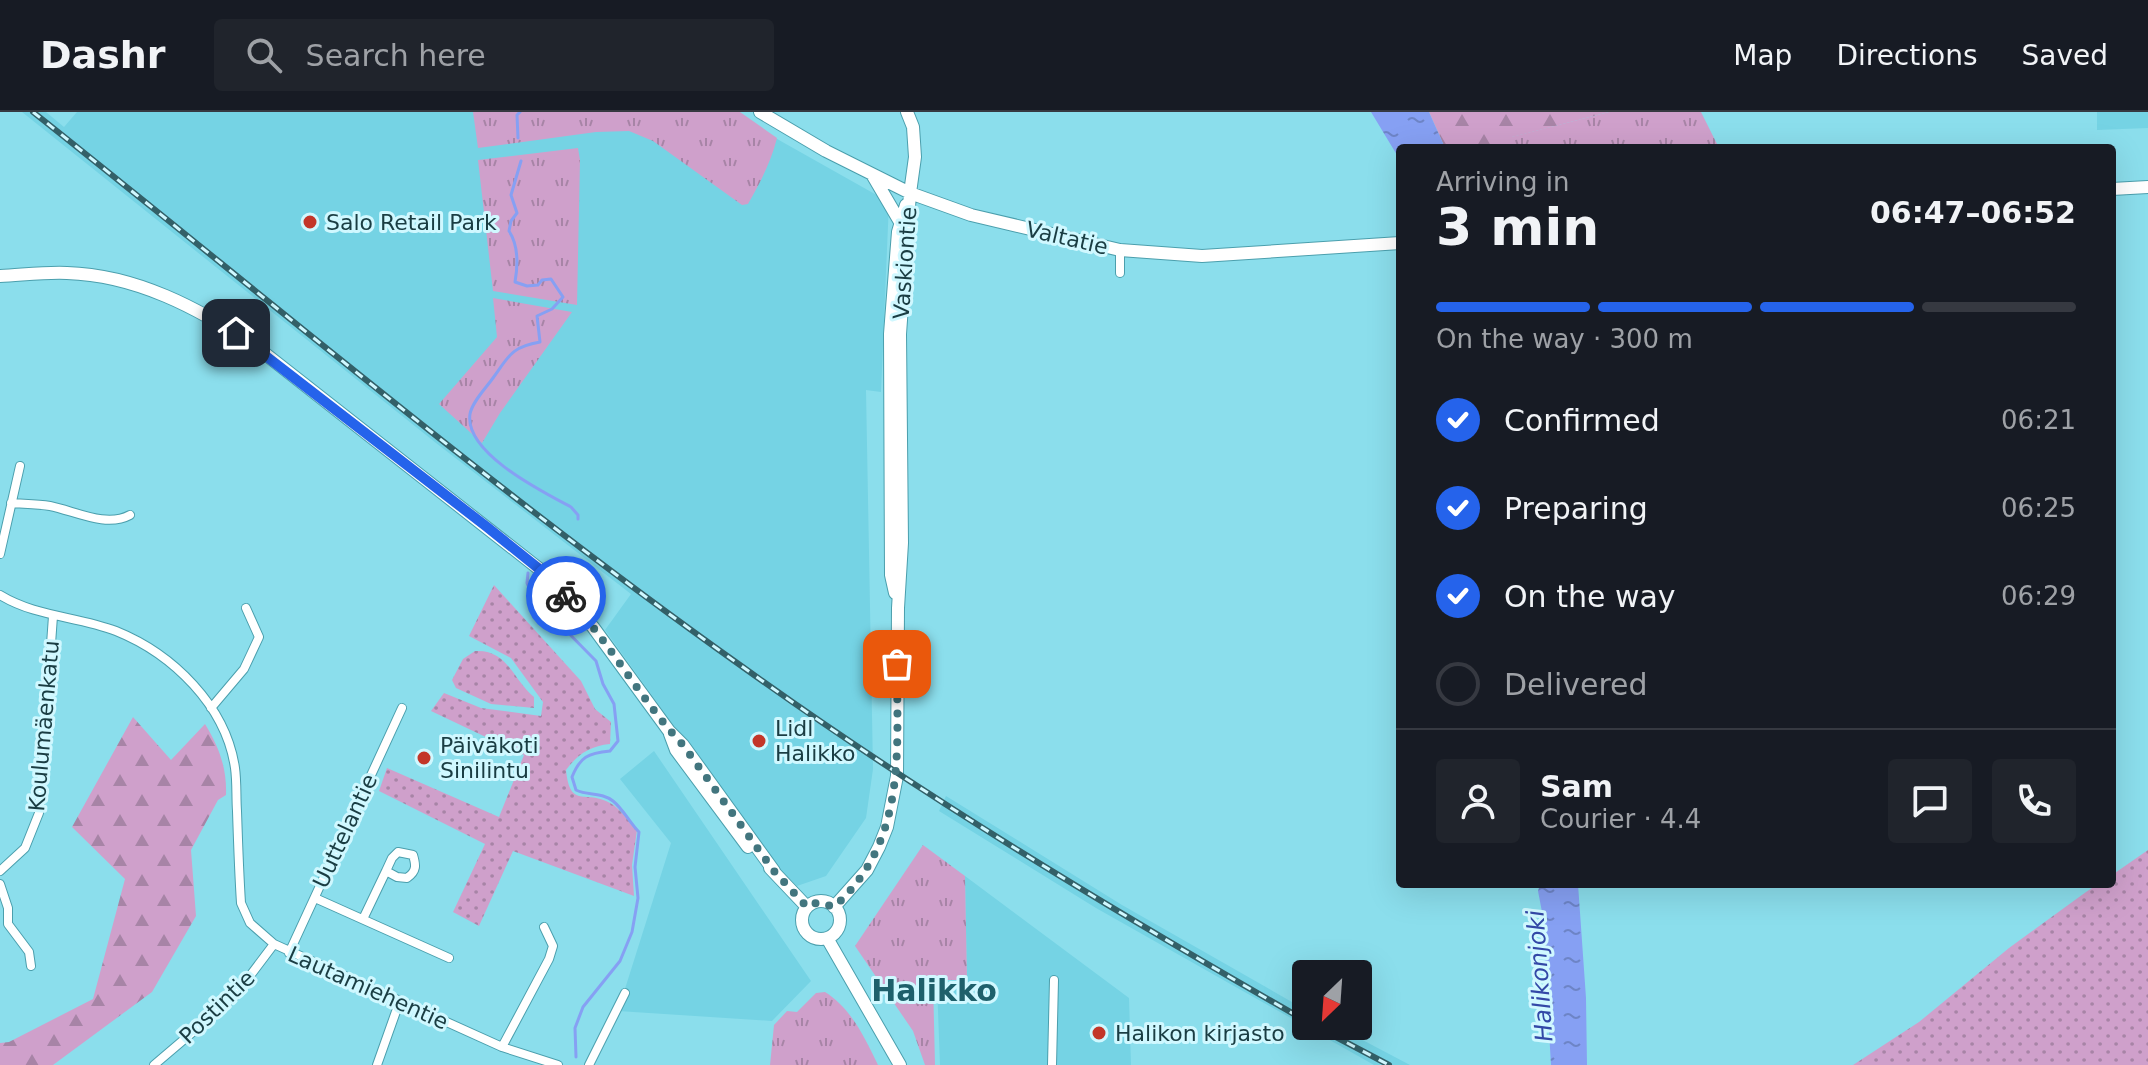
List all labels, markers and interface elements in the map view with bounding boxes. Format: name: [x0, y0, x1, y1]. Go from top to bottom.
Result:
search box: [214, 19, 774, 91]
text: Dashr: [40, 33, 166, 77]
icon: search: [242, 33, 286, 77]
text: Search here: [306, 38, 486, 73]
text: Map: [1733, 39, 1792, 72]
text: Directions: [1836, 39, 1977, 72]
text: Saved: [2021, 39, 2108, 72]
text: Arriving in: [1436, 167, 1570, 197]
text: 06:47–06:52: [1870, 195, 2076, 230]
text: 3 min: [1436, 197, 1599, 257]
street label: Vaskiontie: [889, 206, 921, 320]
place label: Salo Retail Park: [326, 210, 497, 235]
marker: Salo Retail Park: [301, 213, 319, 231]
street label: Valtatie: [1024, 216, 1110, 260]
pin: [202, 299, 270, 367]
icon: home: [214, 311, 258, 355]
text: On the way · 300 m: [1436, 324, 1693, 354]
icon: check: [1436, 398, 1480, 442]
text: Confirmed: [1504, 403, 1660, 438]
text: 06:21: [2001, 405, 2076, 435]
icon: check: [1436, 486, 1480, 530]
text: Preparing: [1504, 491, 1648, 526]
text: 06:25: [2001, 493, 2076, 523]
courier: [526, 556, 606, 636]
icon: bike: [544, 574, 588, 618]
icon: check: [1436, 574, 1480, 618]
text: On the way: [1504, 579, 1676, 614]
text: 06:29: [2001, 581, 2076, 611]
pin: [863, 630, 931, 698]
street label: Koulumäenkatu: [24, 639, 64, 813]
icon: bag: [875, 642, 919, 686]
text: Delivered: [1504, 667, 1648, 702]
place label: Lidl Halikko: [775, 716, 855, 766]
marker: Lidl Halikko: [750, 732, 768, 750]
place label: Päiväkoti Sinilintu: [440, 733, 539, 783]
marker: Päiväkoti Sinilintu: [415, 749, 433, 767]
button: person: [1436, 759, 1520, 843]
button: chat: [1888, 759, 1972, 843]
button: phone: [1992, 759, 2076, 843]
text: Sam: [1540, 769, 1613, 804]
street label: Uuttelantie: [308, 770, 382, 892]
text: Courier · 4.4: [1540, 804, 1701, 834]
water label: Halikonjoki: [1521, 909, 1559, 1043]
street label: Lautamiehentie: [284, 941, 452, 1035]
north arrow: [1292, 960, 1372, 1040]
map controls: [1292, 960, 1372, 1040]
street label: Postintie: [174, 965, 260, 1049]
district label: Halikko: [871, 973, 997, 1008]
place label: Halikon kirjasto: [1115, 1021, 1285, 1046]
marker: Halikon kirjasto: [1090, 1024, 1108, 1042]

